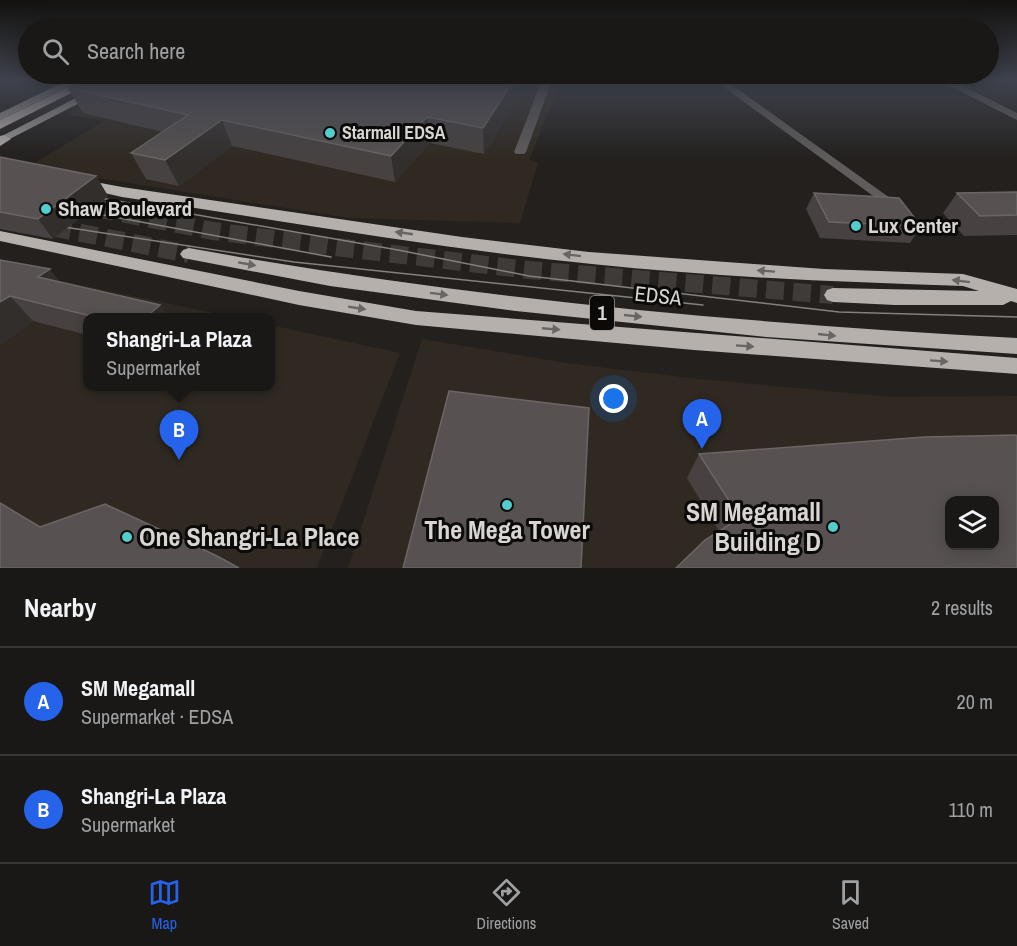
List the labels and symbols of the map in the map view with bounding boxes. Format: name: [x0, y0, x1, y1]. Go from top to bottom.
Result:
place label: Starmall EDSA: [342, 120, 446, 145]
marker: Starmall EDSA: [323, 126, 337, 140]
place label: Shaw Boulevard: [58, 194, 192, 223]
marker: Shaw Boulevard: [39, 202, 53, 216]
place label: Lux Center: [868, 211, 958, 240]
marker: Lux Center: [849, 219, 863, 233]
one-way arrow: [394, 229, 413, 238]
one-way arrow: [562, 251, 581, 260]
one-way arrow: [238, 260, 257, 269]
one-way arrow: [756, 266, 775, 276]
one-way arrow: [951, 276, 970, 286]
street label: EDSA: [633, 279, 683, 312]
one-way arrow: [430, 290, 449, 299]
road number: 1: [590, 296, 614, 330]
one-way arrow: [348, 303, 367, 312]
one-way arrow: [624, 311, 643, 321]
one-way arrow: [541, 324, 560, 334]
one-way arrow: [818, 330, 837, 340]
one-way arrow: [736, 341, 755, 351]
one-way arrow: [930, 356, 949, 366]
your location: [599, 384, 628, 413]
pin: A: [682, 400, 722, 449]
pin: B: [160, 410, 198, 460]
place label: SM Megamall Building D: [686, 494, 821, 559]
marker: The Mega Tower: [500, 498, 514, 512]
place label: The Mega Tower: [424, 512, 590, 547]
place label: One Shangri-La Place: [139, 519, 359, 554]
marker: SM Megamall Building D: [826, 520, 840, 534]
marker: One Shangri-La Place: [120, 530, 134, 544]

